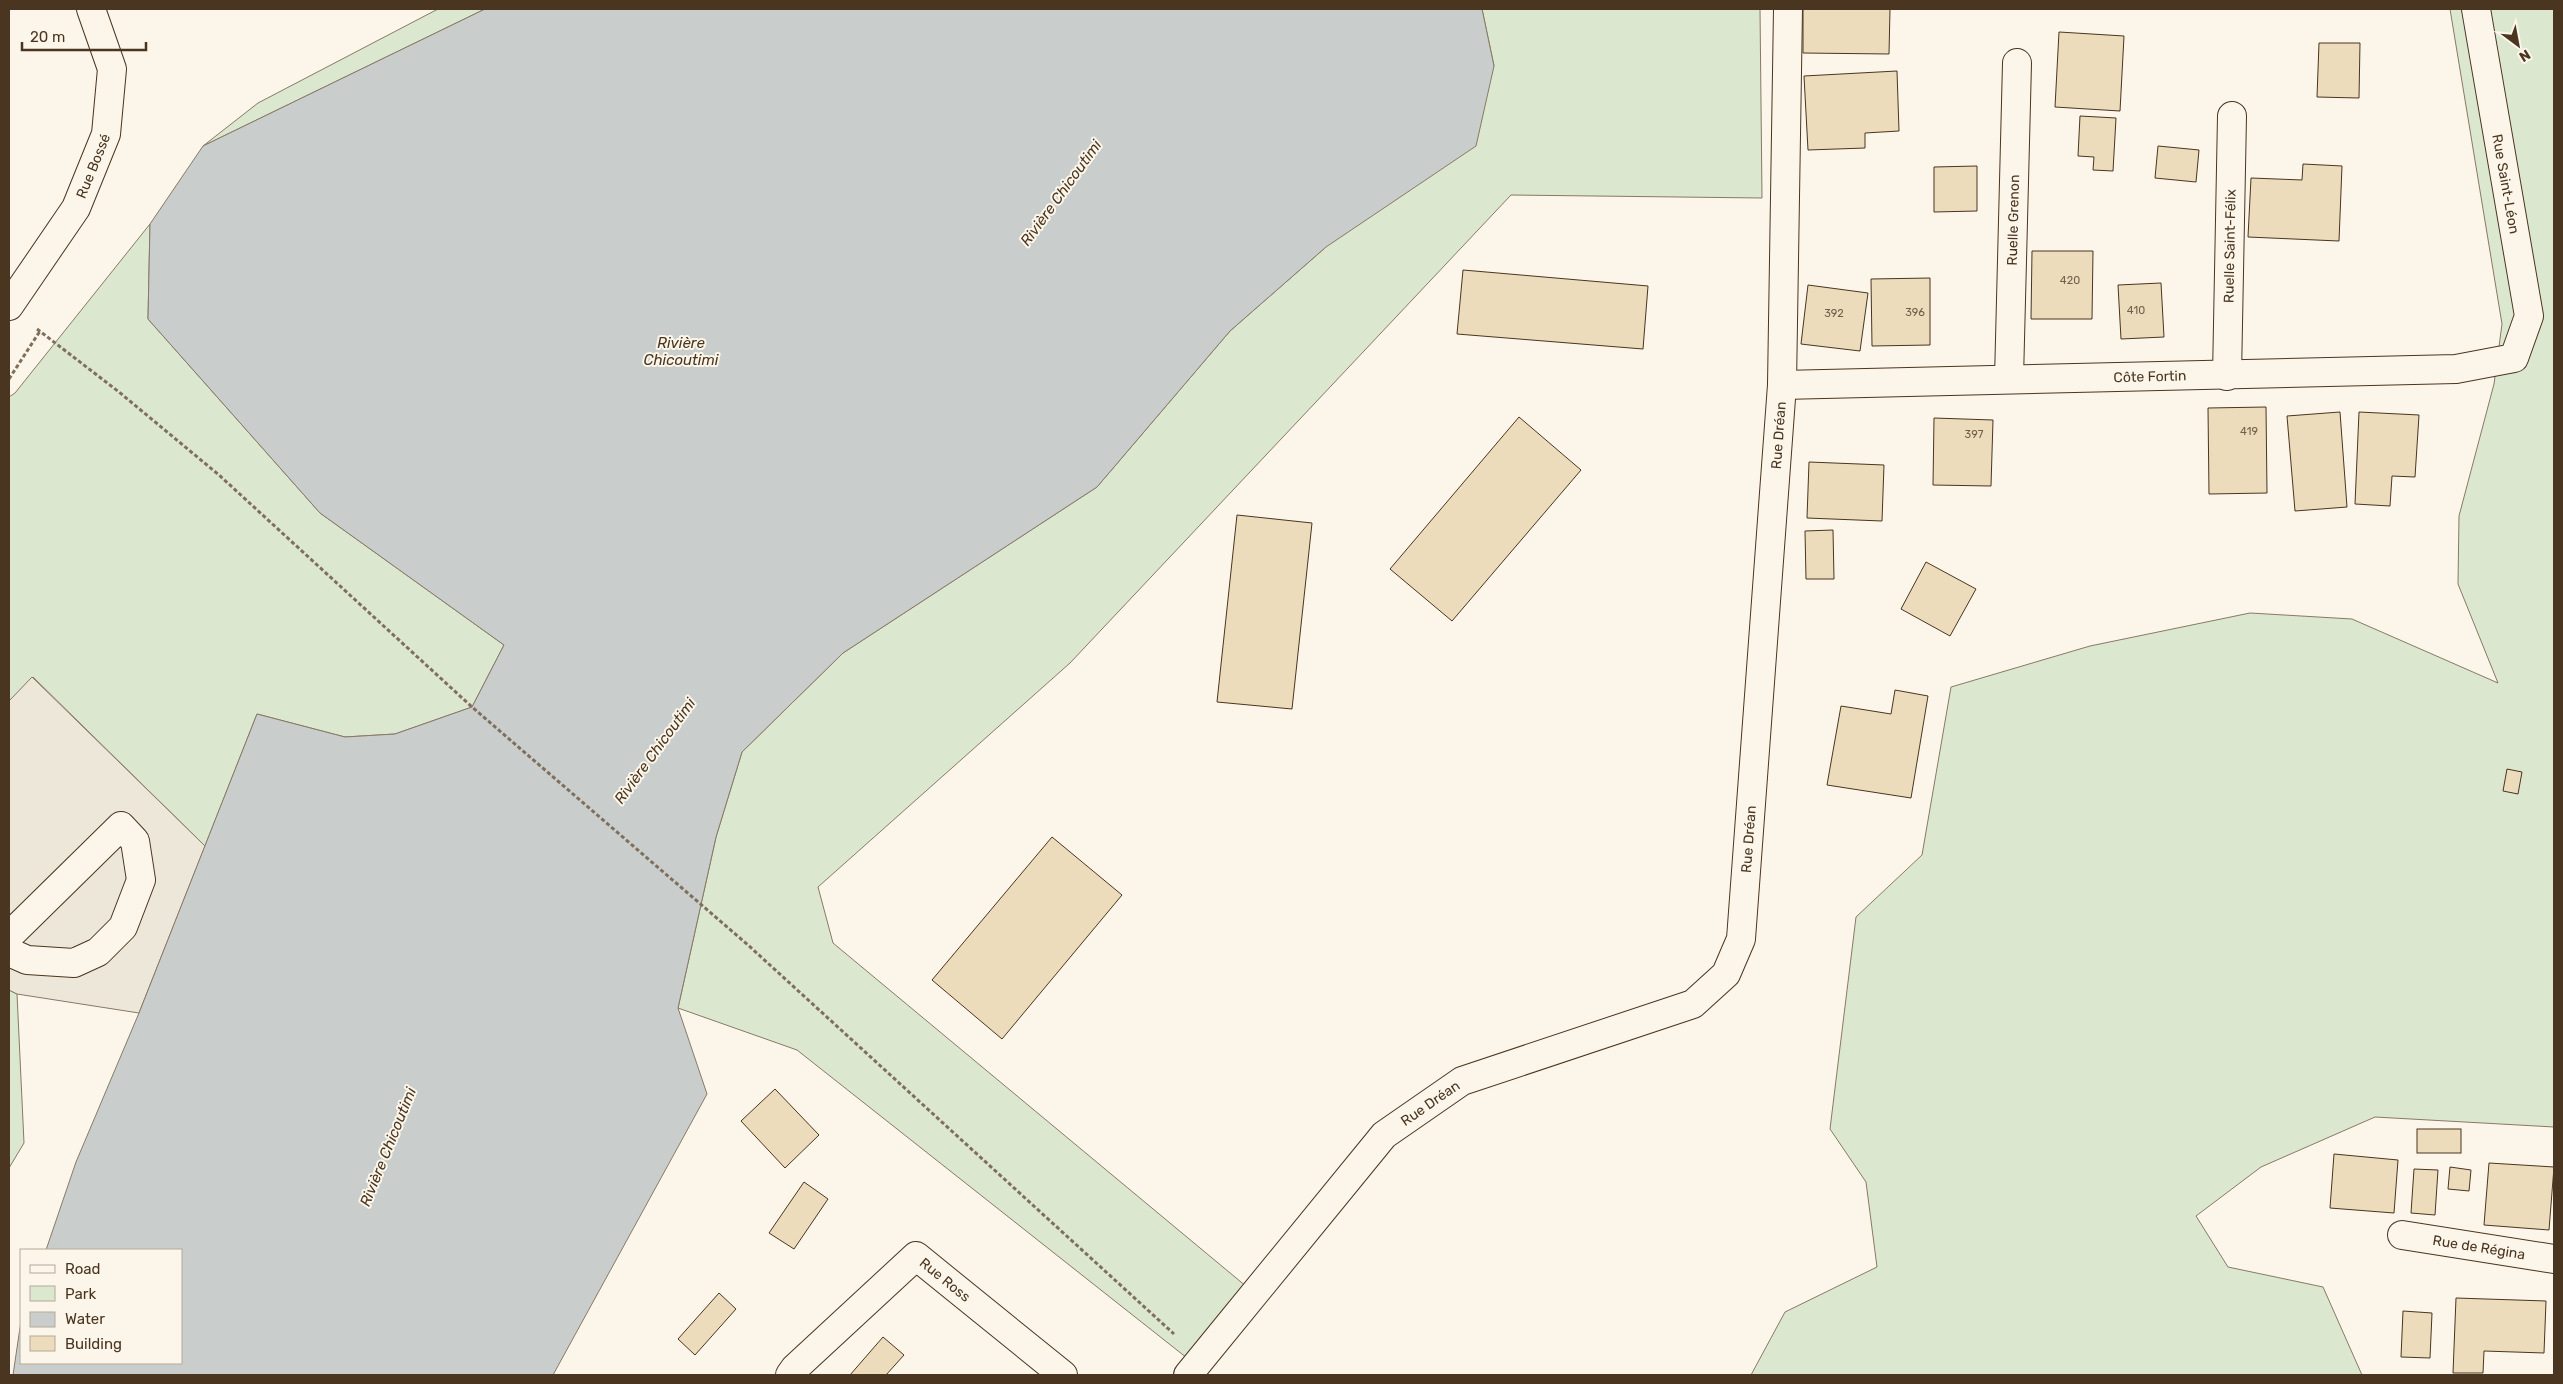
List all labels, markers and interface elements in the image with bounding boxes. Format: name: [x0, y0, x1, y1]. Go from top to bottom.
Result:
scale bar: [22, 20, 146, 52]
north arrow: [2493, 20, 2543, 70]
text: 20 m: [30, 28, 65, 46]
text: N: [2516, 46, 2533, 65]
street label: Rue Bossé: [73, 131, 114, 201]
street label: Rue Saint-Léon: [2488, 133, 2523, 235]
water label: Rivière Chicoutimi: [1017, 136, 1106, 249]
street label: Ruelle Grenon: [2004, 174, 2023, 266]
street label: Ruelle Saint-Félix: [2220, 188, 2240, 303]
house number: 420: [2060, 274, 2080, 287]
house number: 410: [2127, 304, 2145, 317]
house number: 396: [1905, 306, 1925, 319]
house number: 392: [1824, 307, 1844, 320]
water label: Rivière Chicoutimi: [643, 334, 719, 369]
street label: Côte Fortin: [2113, 367, 2187, 386]
street label: Rue Dréan: [1768, 401, 1790, 470]
house number: 419: [2240, 425, 2258, 438]
house number: 397: [1965, 428, 1984, 441]
water label: Rivière Chicoutimi: [611, 694, 700, 807]
street label: Rue Dréan: [1738, 805, 1760, 874]
street label: Rue Dréan: [1398, 1077, 1463, 1130]
water label: Rivière Chicoutimi: [356, 1085, 420, 1209]
street label: Rue de Régina: [2432, 1232, 2526, 1263]
legend: [20, 1249, 182, 1364]
street label: Rue Ross: [916, 1254, 974, 1306]
text: Road: [65, 1260, 101, 1278]
text: Park: [65, 1285, 96, 1303]
text: Water: [65, 1310, 105, 1328]
text: Building: [65, 1335, 122, 1353]

